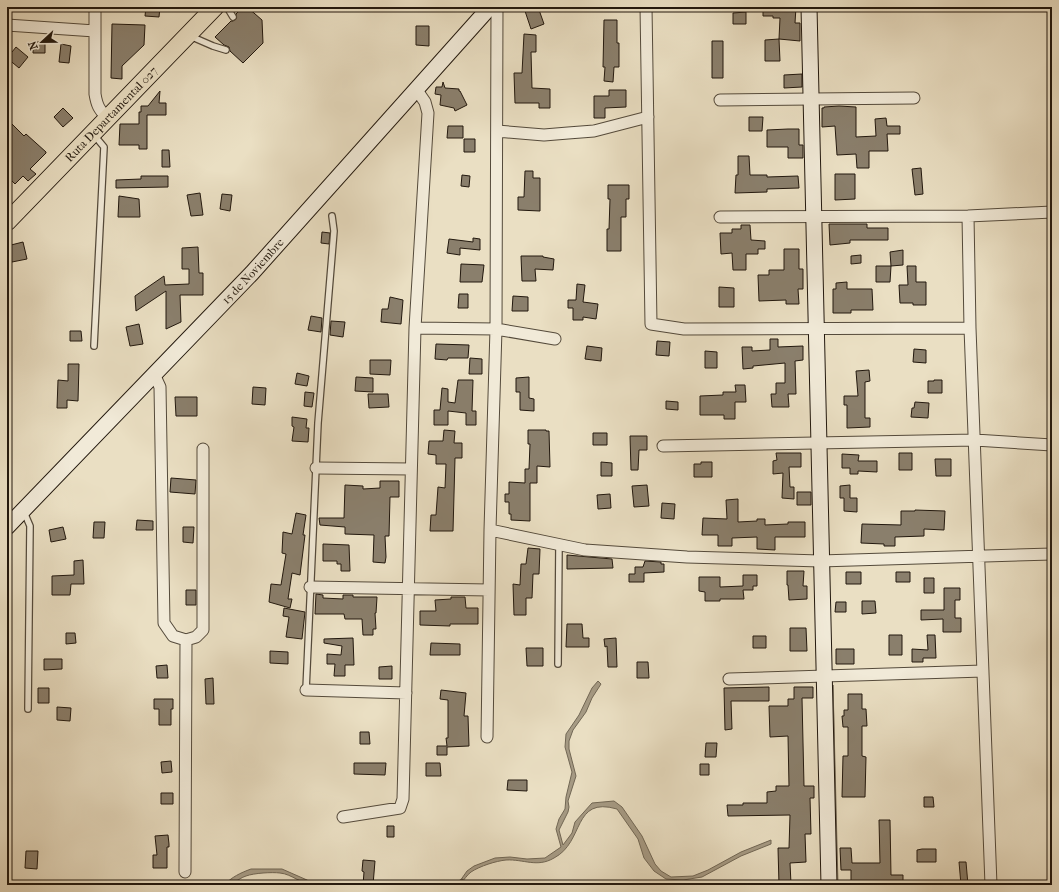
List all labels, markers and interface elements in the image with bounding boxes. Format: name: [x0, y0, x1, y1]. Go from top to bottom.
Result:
north arrow: [22, 22, 62, 62]
text: N: [25, 39, 41, 52]
street label: Ruta Departamental 027: [62, 64, 161, 165]
street label: 15 de Noviembre: [219, 235, 287, 307]

